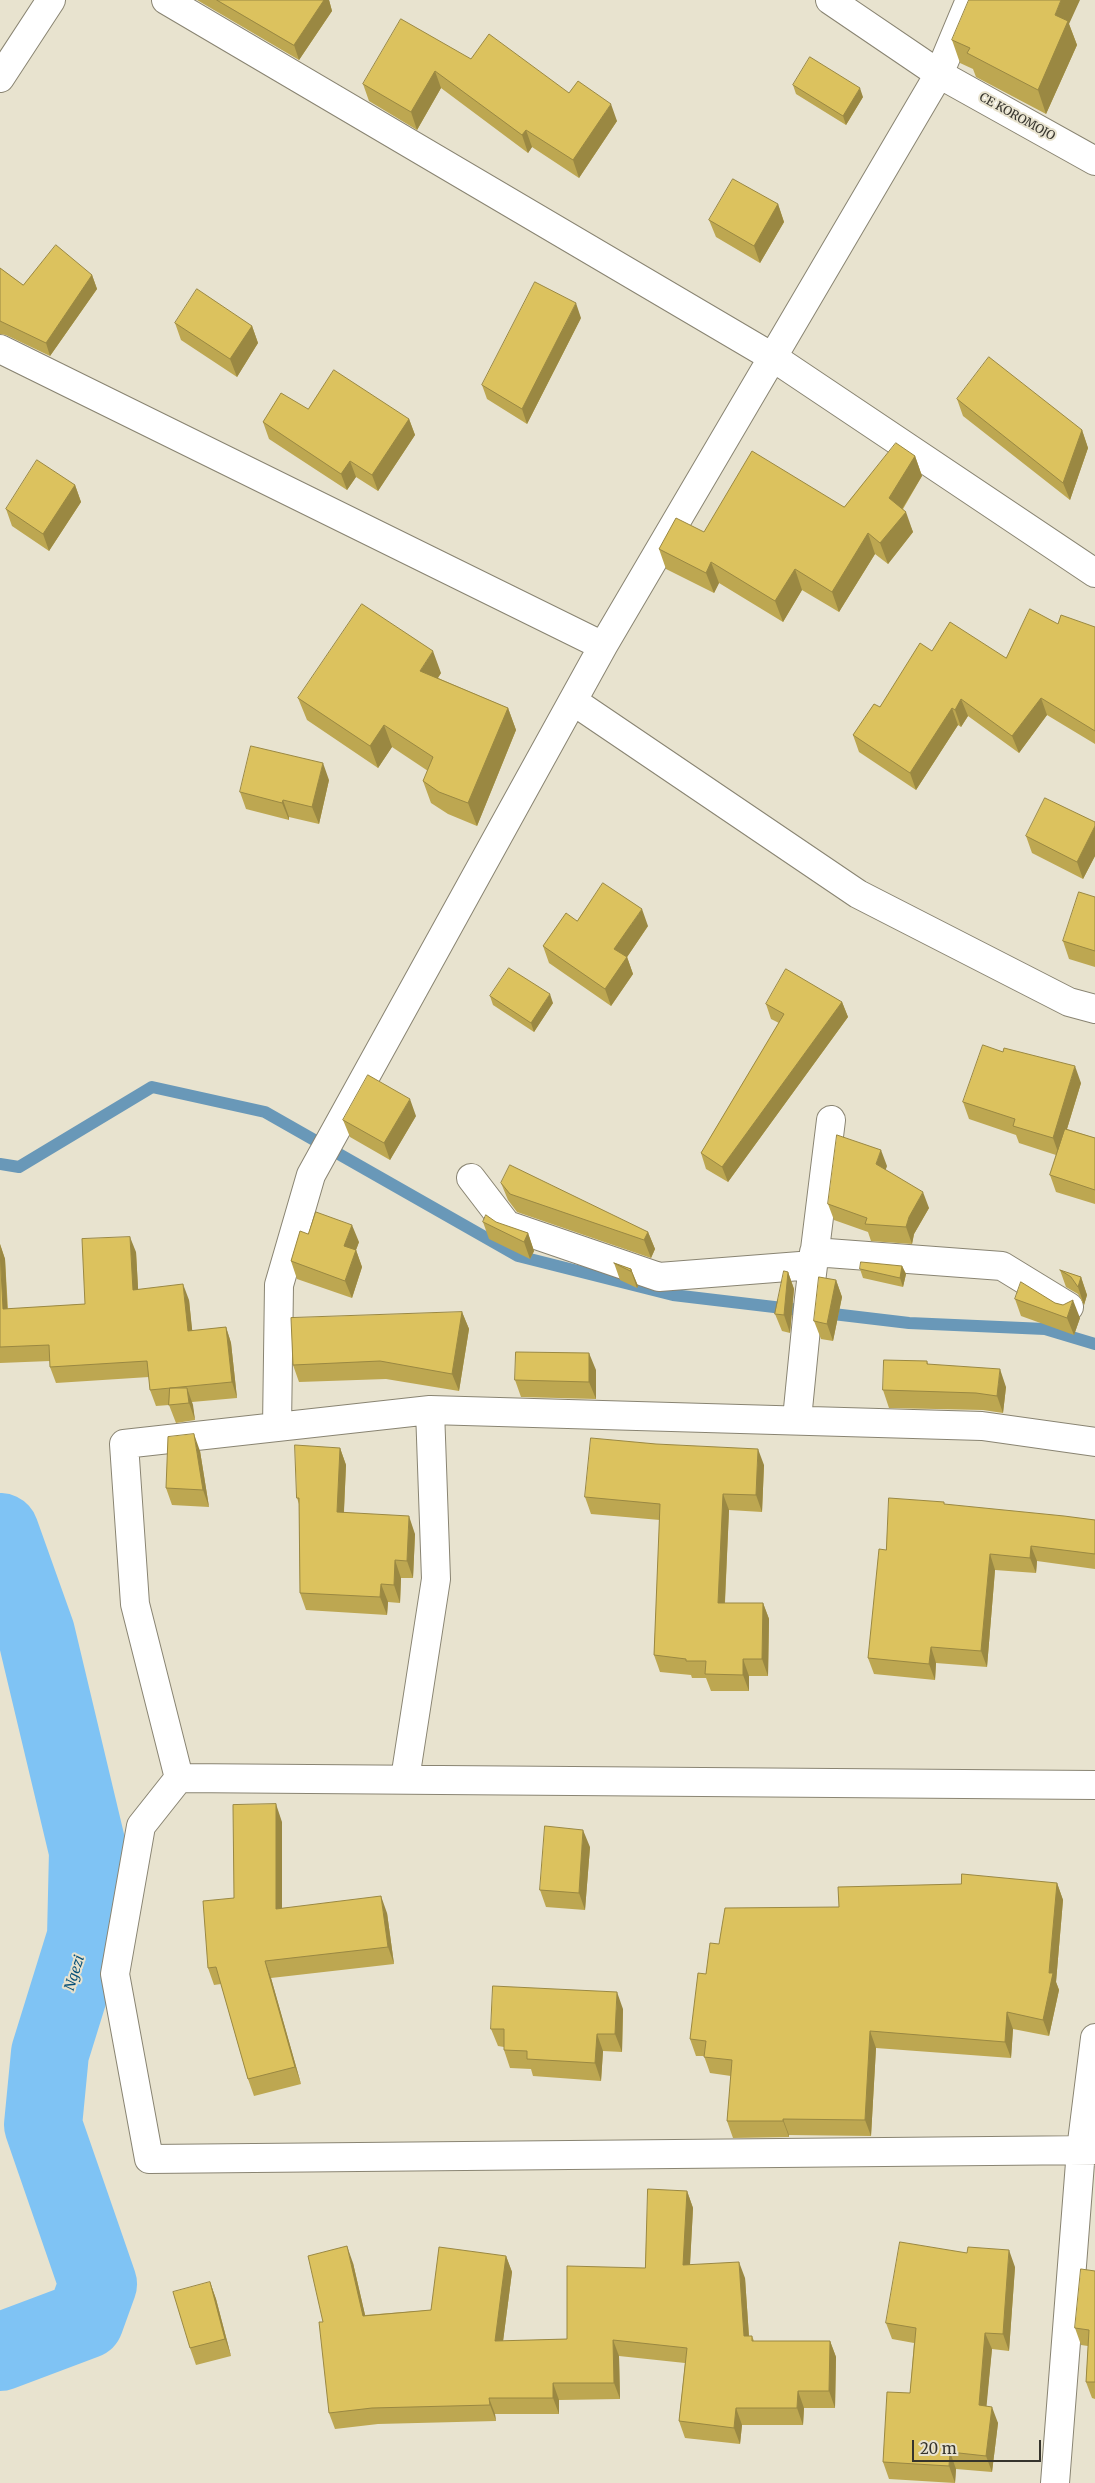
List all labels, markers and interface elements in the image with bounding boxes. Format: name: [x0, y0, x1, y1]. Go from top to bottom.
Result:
street label: CE KOROMOJO: [977, 90, 1057, 144]
water label: Ngezi: [61, 1953, 89, 1993]
scale bar: [915, 2430, 1044, 2462]
text: 20 m: [920, 2439, 957, 2458]

